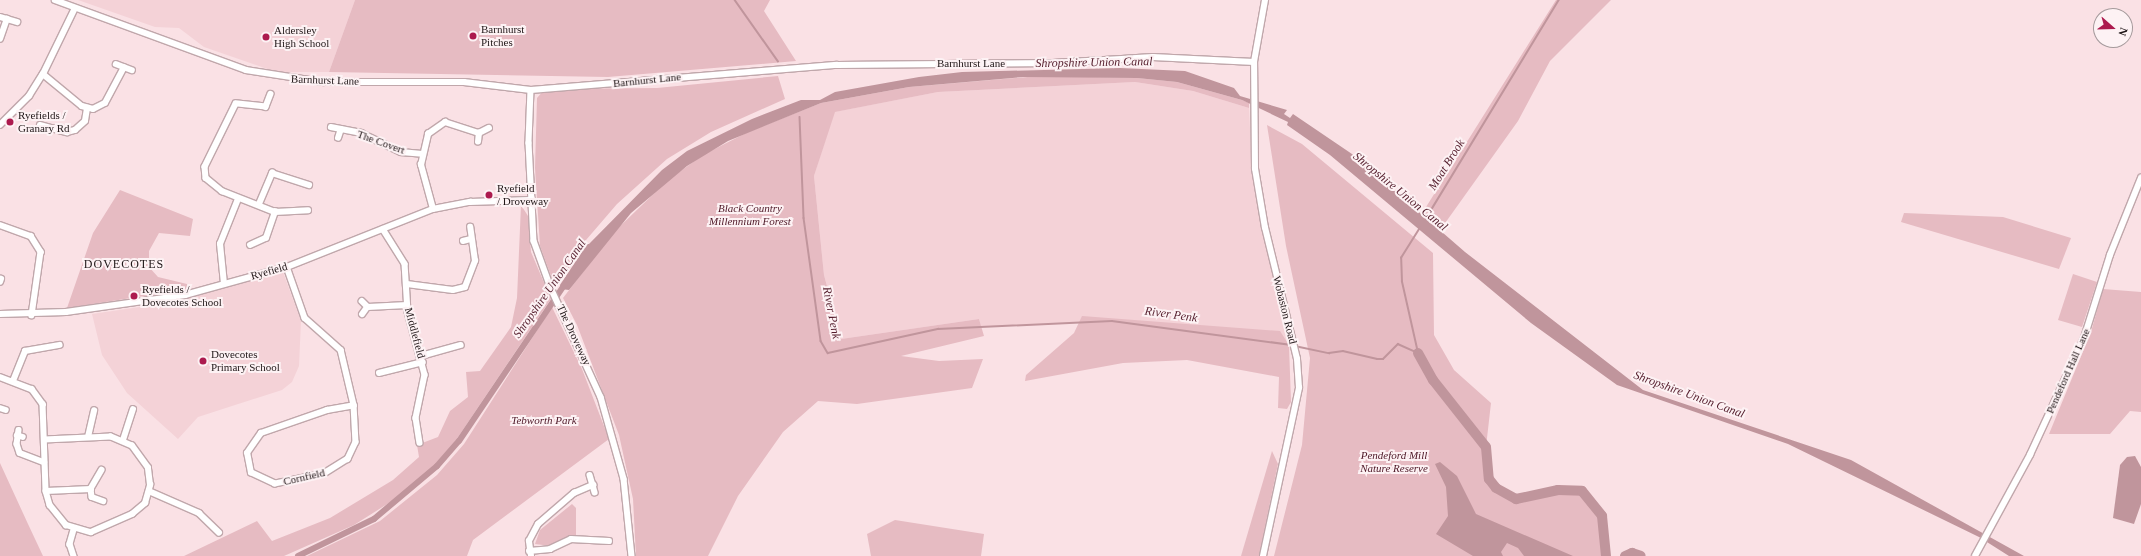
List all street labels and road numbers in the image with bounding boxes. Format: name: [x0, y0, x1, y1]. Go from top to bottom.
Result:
street label: Barnhurst Lane: [937, 56, 1005, 70]
street label: Barnhurst Lane: [612, 70, 682, 90]
street label: Barnhurst Lane: [291, 72, 359, 88]
street label: The Covert: [355, 127, 407, 157]
street label: Ryefield: [249, 259, 289, 283]
street label: Wobaston Road: [1270, 275, 1300, 345]
street label: The Droveway: [554, 302, 594, 368]
street label: Middlefield: [402, 306, 428, 360]
street label: Pendeford Hall Lane: [2043, 326, 2093, 416]
street label: Cornfield: [282, 466, 326, 488]

